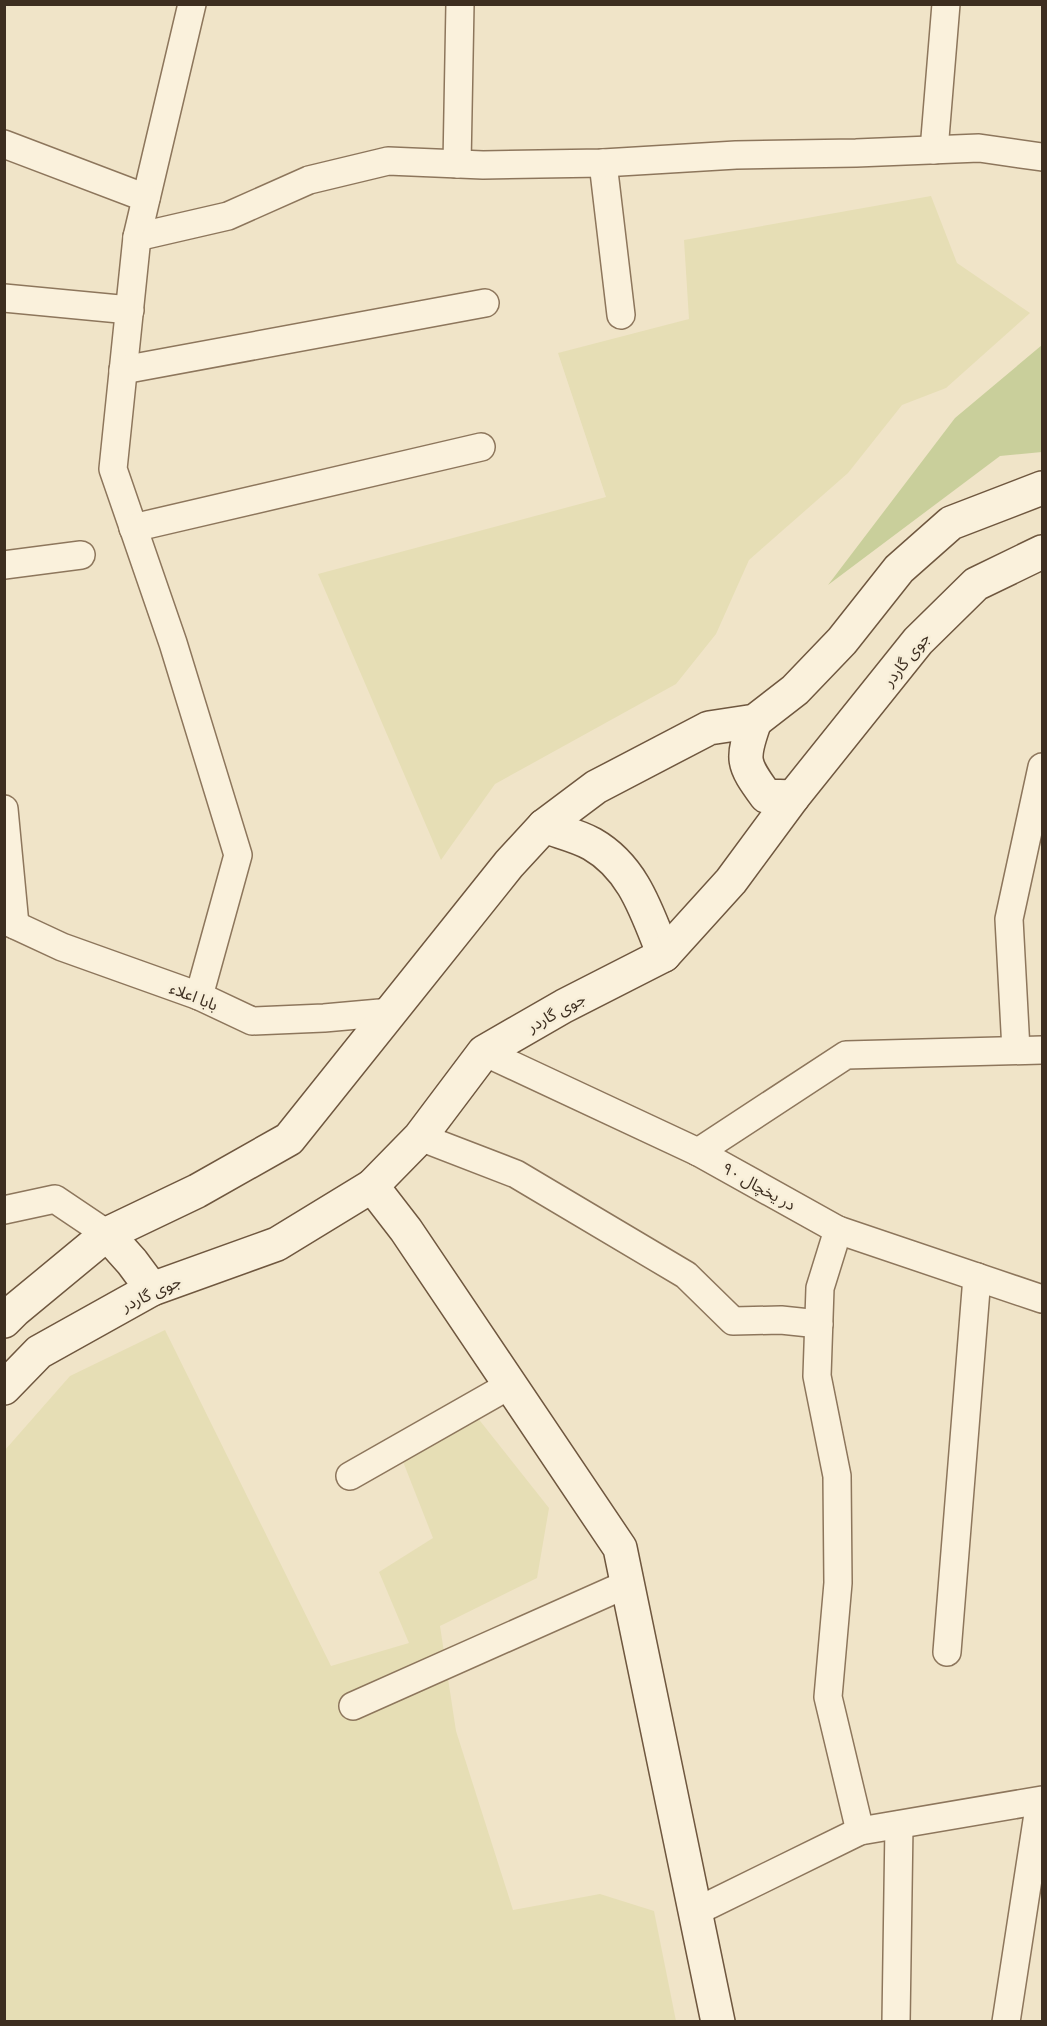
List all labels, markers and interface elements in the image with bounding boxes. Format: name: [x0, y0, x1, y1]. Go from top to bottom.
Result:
street label: جوی گاردر: [877, 627, 935, 691]
street label: بابا اعلاء: [167, 976, 221, 1016]
street label: جوی گاردر: [522, 987, 589, 1037]
street label: در یخچال ۹۰: [718, 1157, 800, 1215]
street label: جوی گاردر: [117, 1270, 184, 1317]

